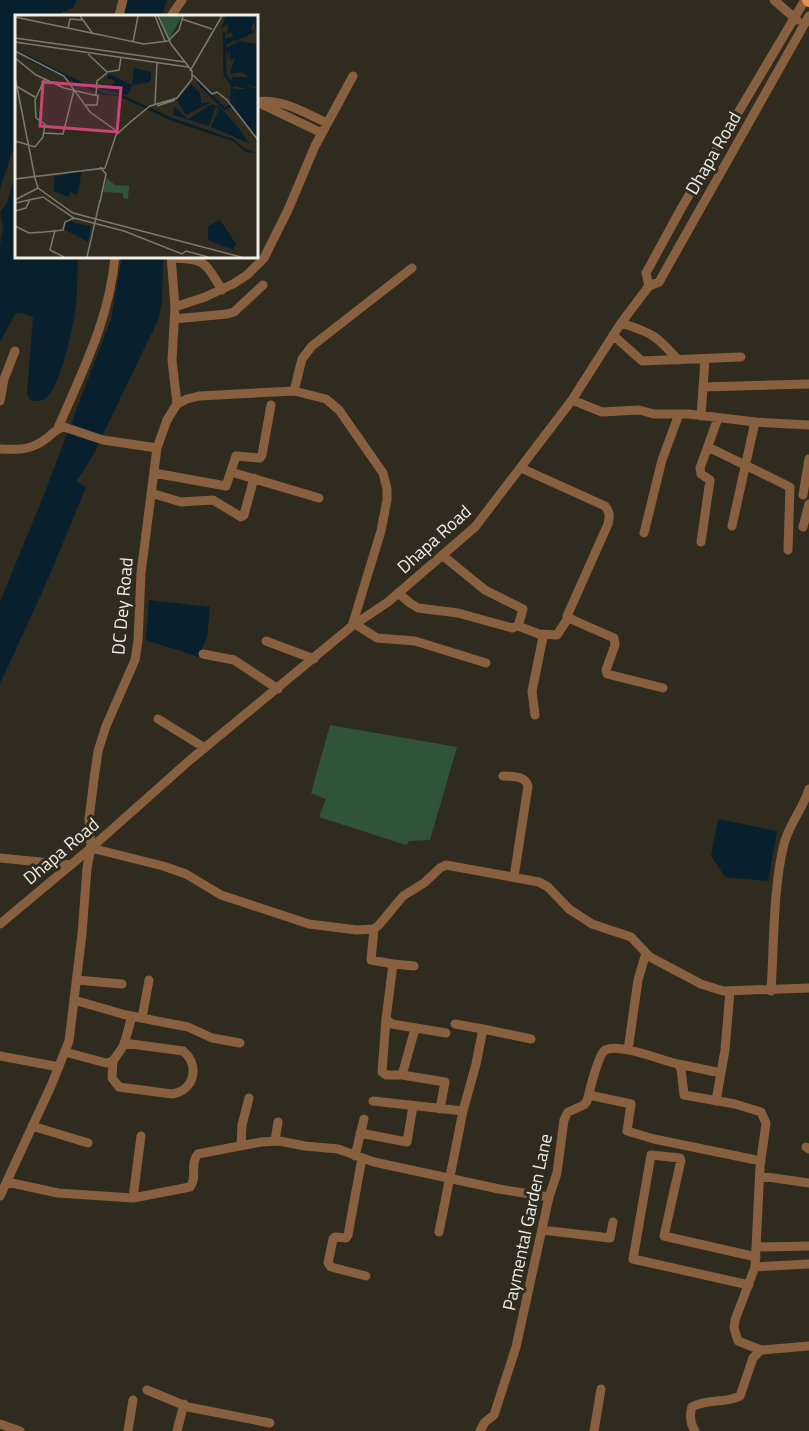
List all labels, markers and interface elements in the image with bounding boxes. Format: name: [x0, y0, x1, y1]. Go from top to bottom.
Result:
inset map: [15, 15, 258, 258]
street label: Dhapa Road: [678, 107, 748, 199]
street label: Dhapa Road: [391, 498, 477, 580]
street label: DC Dey Road: [104, 556, 140, 656]
street label: Dhapa Road: [17, 811, 105, 891]
street label: Paymental Garden Lane: [495, 1131, 559, 1313]

